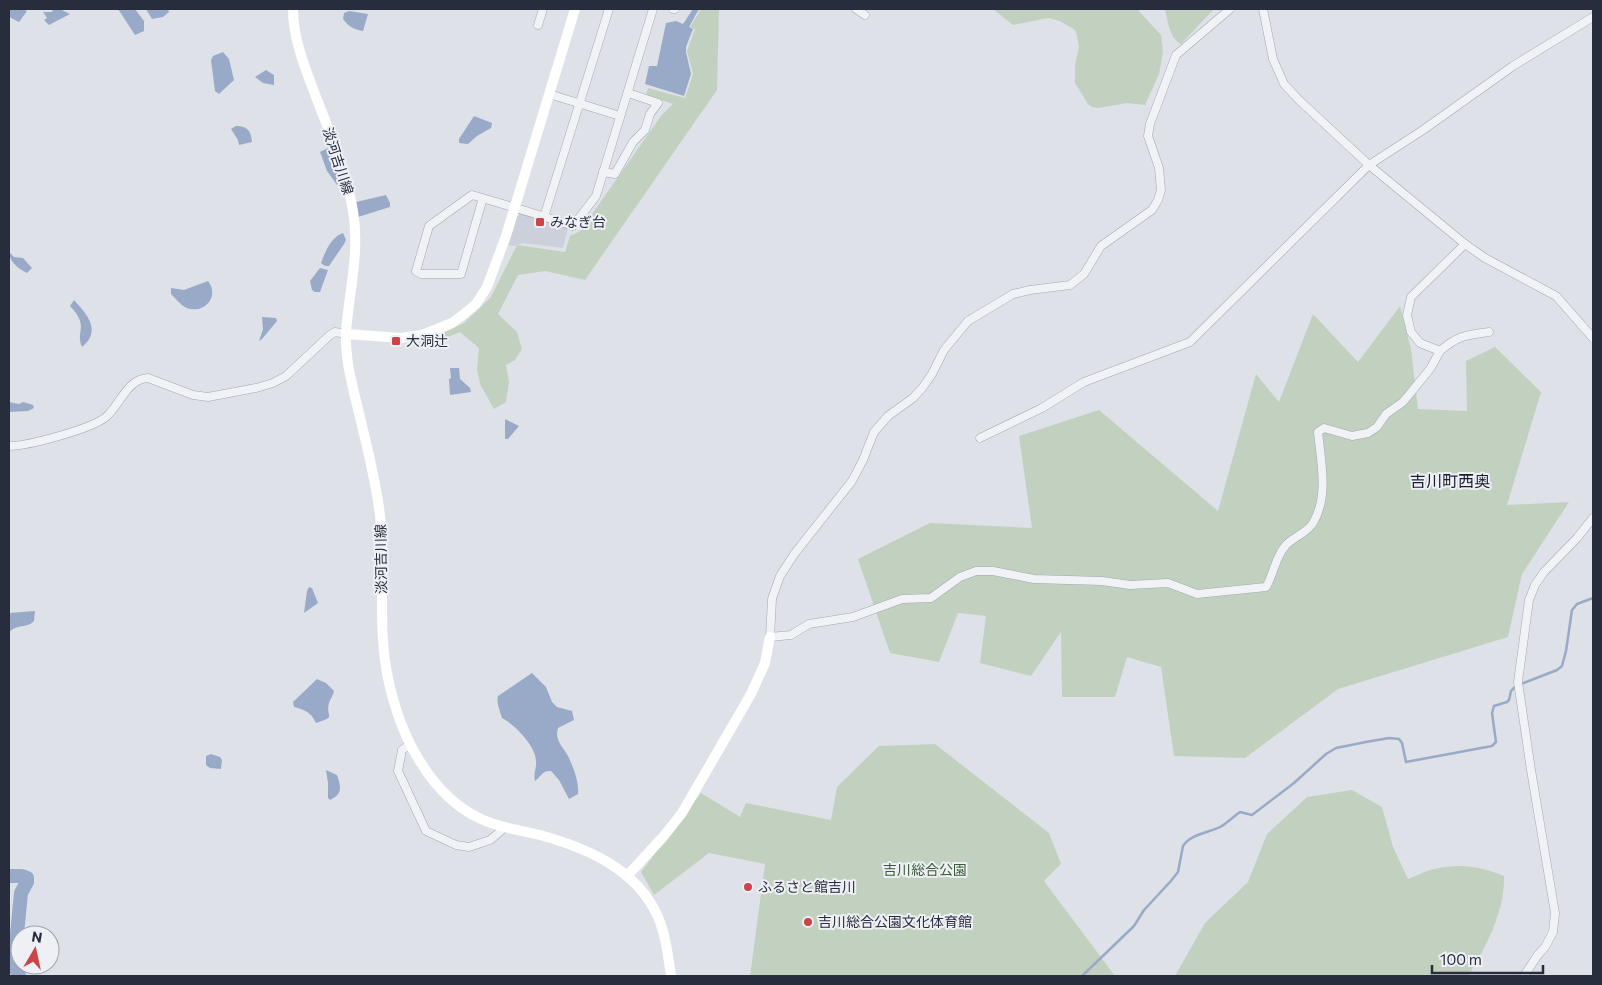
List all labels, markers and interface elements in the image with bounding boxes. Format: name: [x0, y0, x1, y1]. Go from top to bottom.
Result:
street label: 淡河吉川線: [320, 125, 357, 197]
place label: みなぎ台: [550, 213, 606, 230]
marker: みなぎ台: [534, 216, 546, 228]
place label: 大洞辻: [406, 332, 448, 349]
marker: 大洞辻: [390, 335, 402, 347]
district label: 吉川町西奥: [1410, 471, 1490, 490]
street label: 淡河吉川線: [371, 524, 390, 594]
park label: 吉川総合公園: [883, 861, 967, 878]
place label: ふるさと館吉川: [758, 878, 856, 895]
marker: ふるさと館吉川: [742, 881, 754, 893]
place label: 吉川総合公園文化体育館: [818, 913, 972, 930]
marker: 吉川総合公園文化体育館: [802, 916, 814, 928]
north arrow: [10, 925, 60, 975]
text: N: [31, 927, 44, 946]
scale bar: [1432, 942, 1543, 974]
text: 100 m: [1440, 950, 1482, 968]

